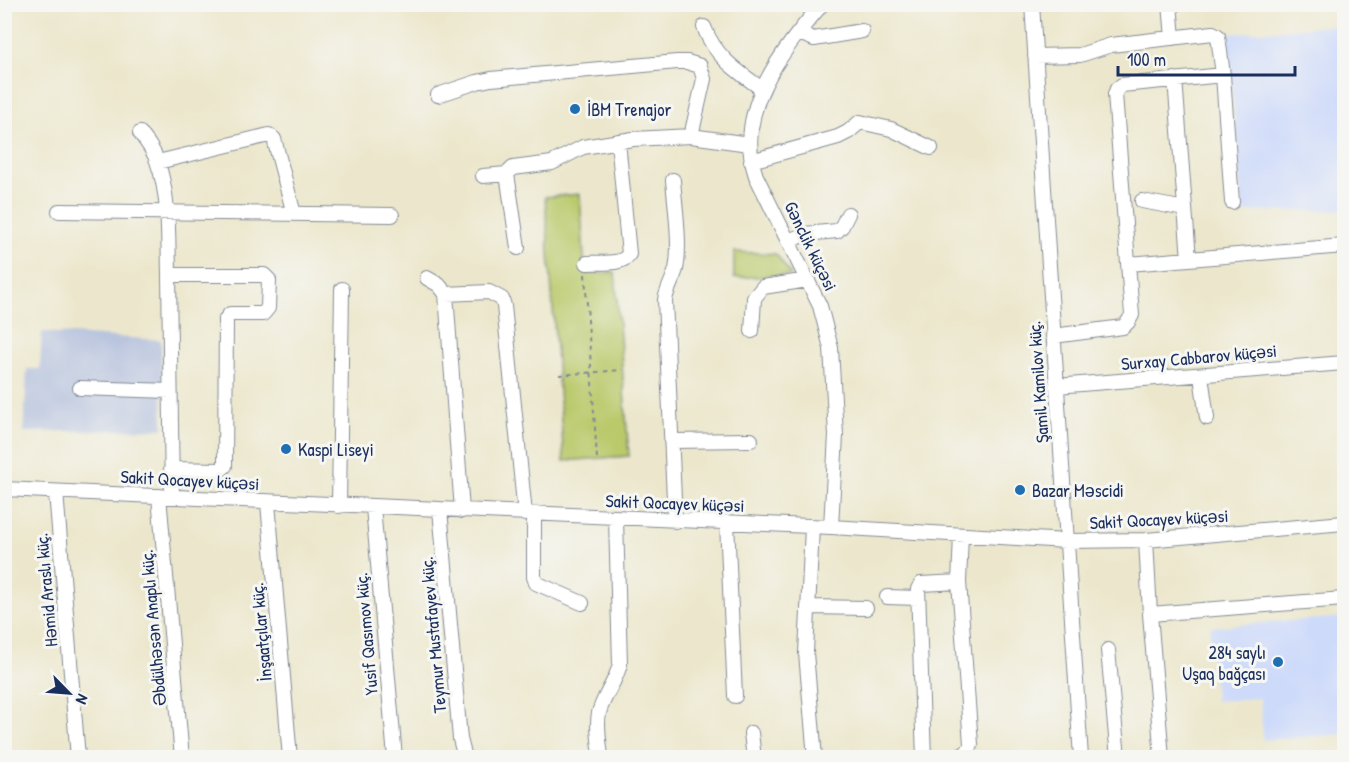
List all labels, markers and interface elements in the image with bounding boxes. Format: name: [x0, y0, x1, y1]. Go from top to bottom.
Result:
scale bar: [1118, 39, 1295, 77]
text: 100 m: [1127, 47, 1166, 72]
place label: İBM Trenajor: [587, 97, 671, 122]
marker: İBM Trenajor: [568, 102, 582, 116]
street label: Gənclik küçəsi: [779, 197, 843, 295]
street label: Şamil Kamilov küç.: [1021, 320, 1055, 444]
street label: Surxay Cabbarov küçəsi: [1120, 338, 1278, 376]
place label: Kaspi Liseyi: [298, 437, 374, 462]
marker: Kaspi Liseyi: [279, 442, 293, 456]
street label: Sakit Qocayev küçəsi: [120, 464, 260, 496]
place label: Bazar Məscidi: [1032, 478, 1124, 503]
marker: Bazar Məscidi: [1013, 483, 1027, 497]
street label: Sakit Qocayev küçəsi: [605, 488, 745, 518]
street label: Sakit Qocayev küçəsi: [1089, 503, 1229, 535]
street label: Həmid Araslı küç.: [29, 532, 63, 648]
street label: Əbdülhəsən Anaplı küç.: [134, 549, 172, 707]
street label: Teymur Mustafayev küç.: [414, 556, 452, 714]
street label: Yusif Qasımov küç.: [348, 572, 384, 696]
street label: İnşaatçılar küç.: [244, 582, 278, 682]
place label: 284 saylı Uşaq bağçası: [1182, 640, 1266, 686]
marker: 284 saylı Uşaq bağçası: [1271, 655, 1285, 669]
north arrow: [39, 663, 99, 723]
text: N: [71, 691, 94, 708]

